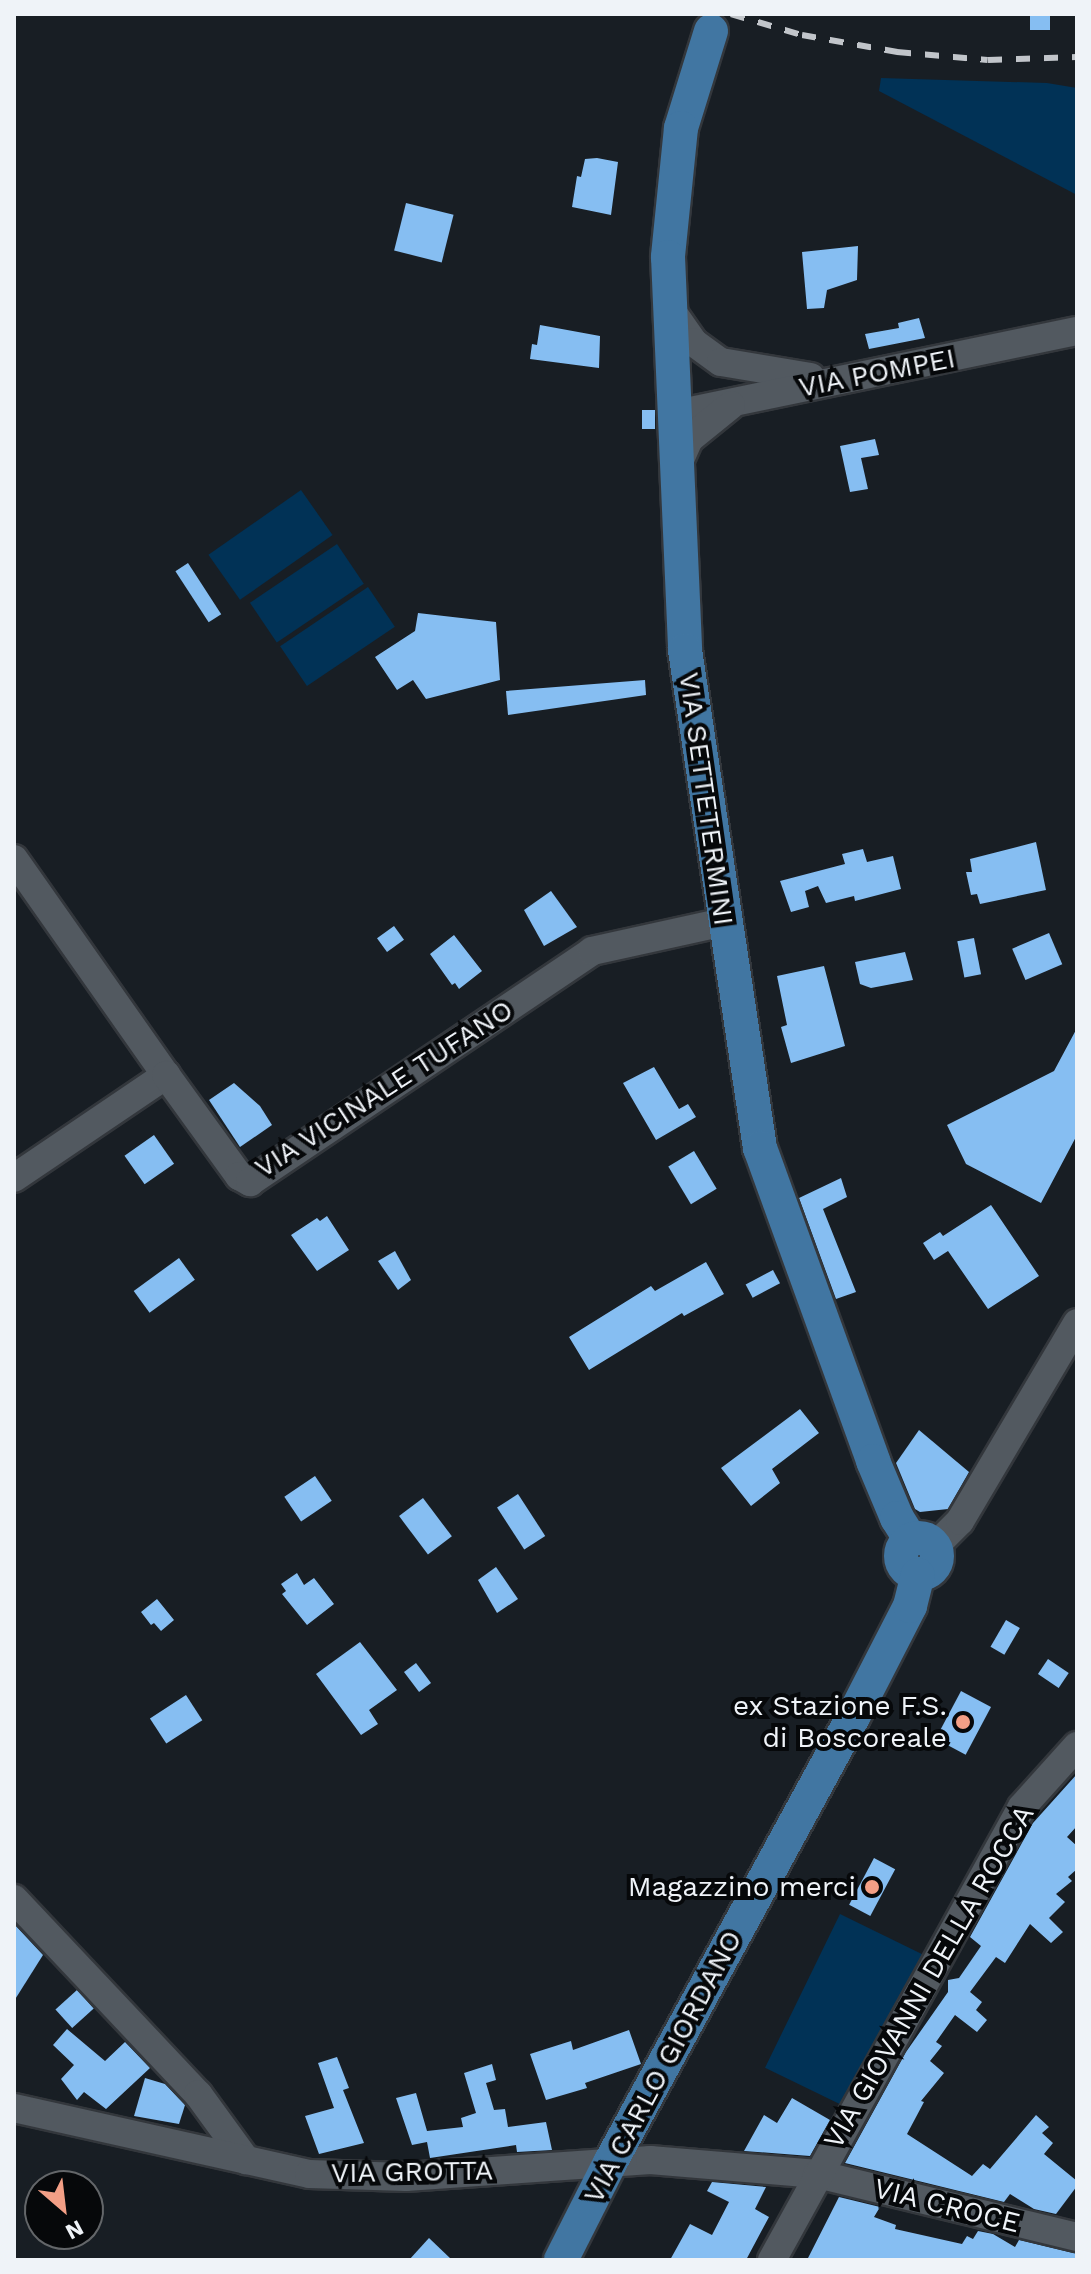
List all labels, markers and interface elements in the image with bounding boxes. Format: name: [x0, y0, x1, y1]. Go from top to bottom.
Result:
street label: VIA POMPEI: [795, 341, 959, 405]
street label: VIA SETTETERMINI: [672, 670, 740, 928]
street label: VIA VICINALE TUFANO: [248, 992, 520, 1186]
place label: ex Stazione F.S. di Boscoreale: [732, 1689, 947, 1755]
marker: ex Stazione F.S. di Boscoreale: [954, 1713, 972, 1731]
street label: VIA GIOVANNI DELLA ROCCA: [816, 1798, 1042, 2156]
place label: Magazzino merci: [628, 1870, 856, 1904]
marker: Magazzino merci: [863, 1878, 881, 1896]
street label: VIA CARLO GIORDANO: [577, 1924, 749, 2210]
street label: VIA GROTTA: [330, 2154, 494, 2190]
north arrow: [24, 2170, 104, 2250]
street label: VIA CROCE: [870, 2172, 1024, 2240]
text: N: [61, 2215, 88, 2245]

